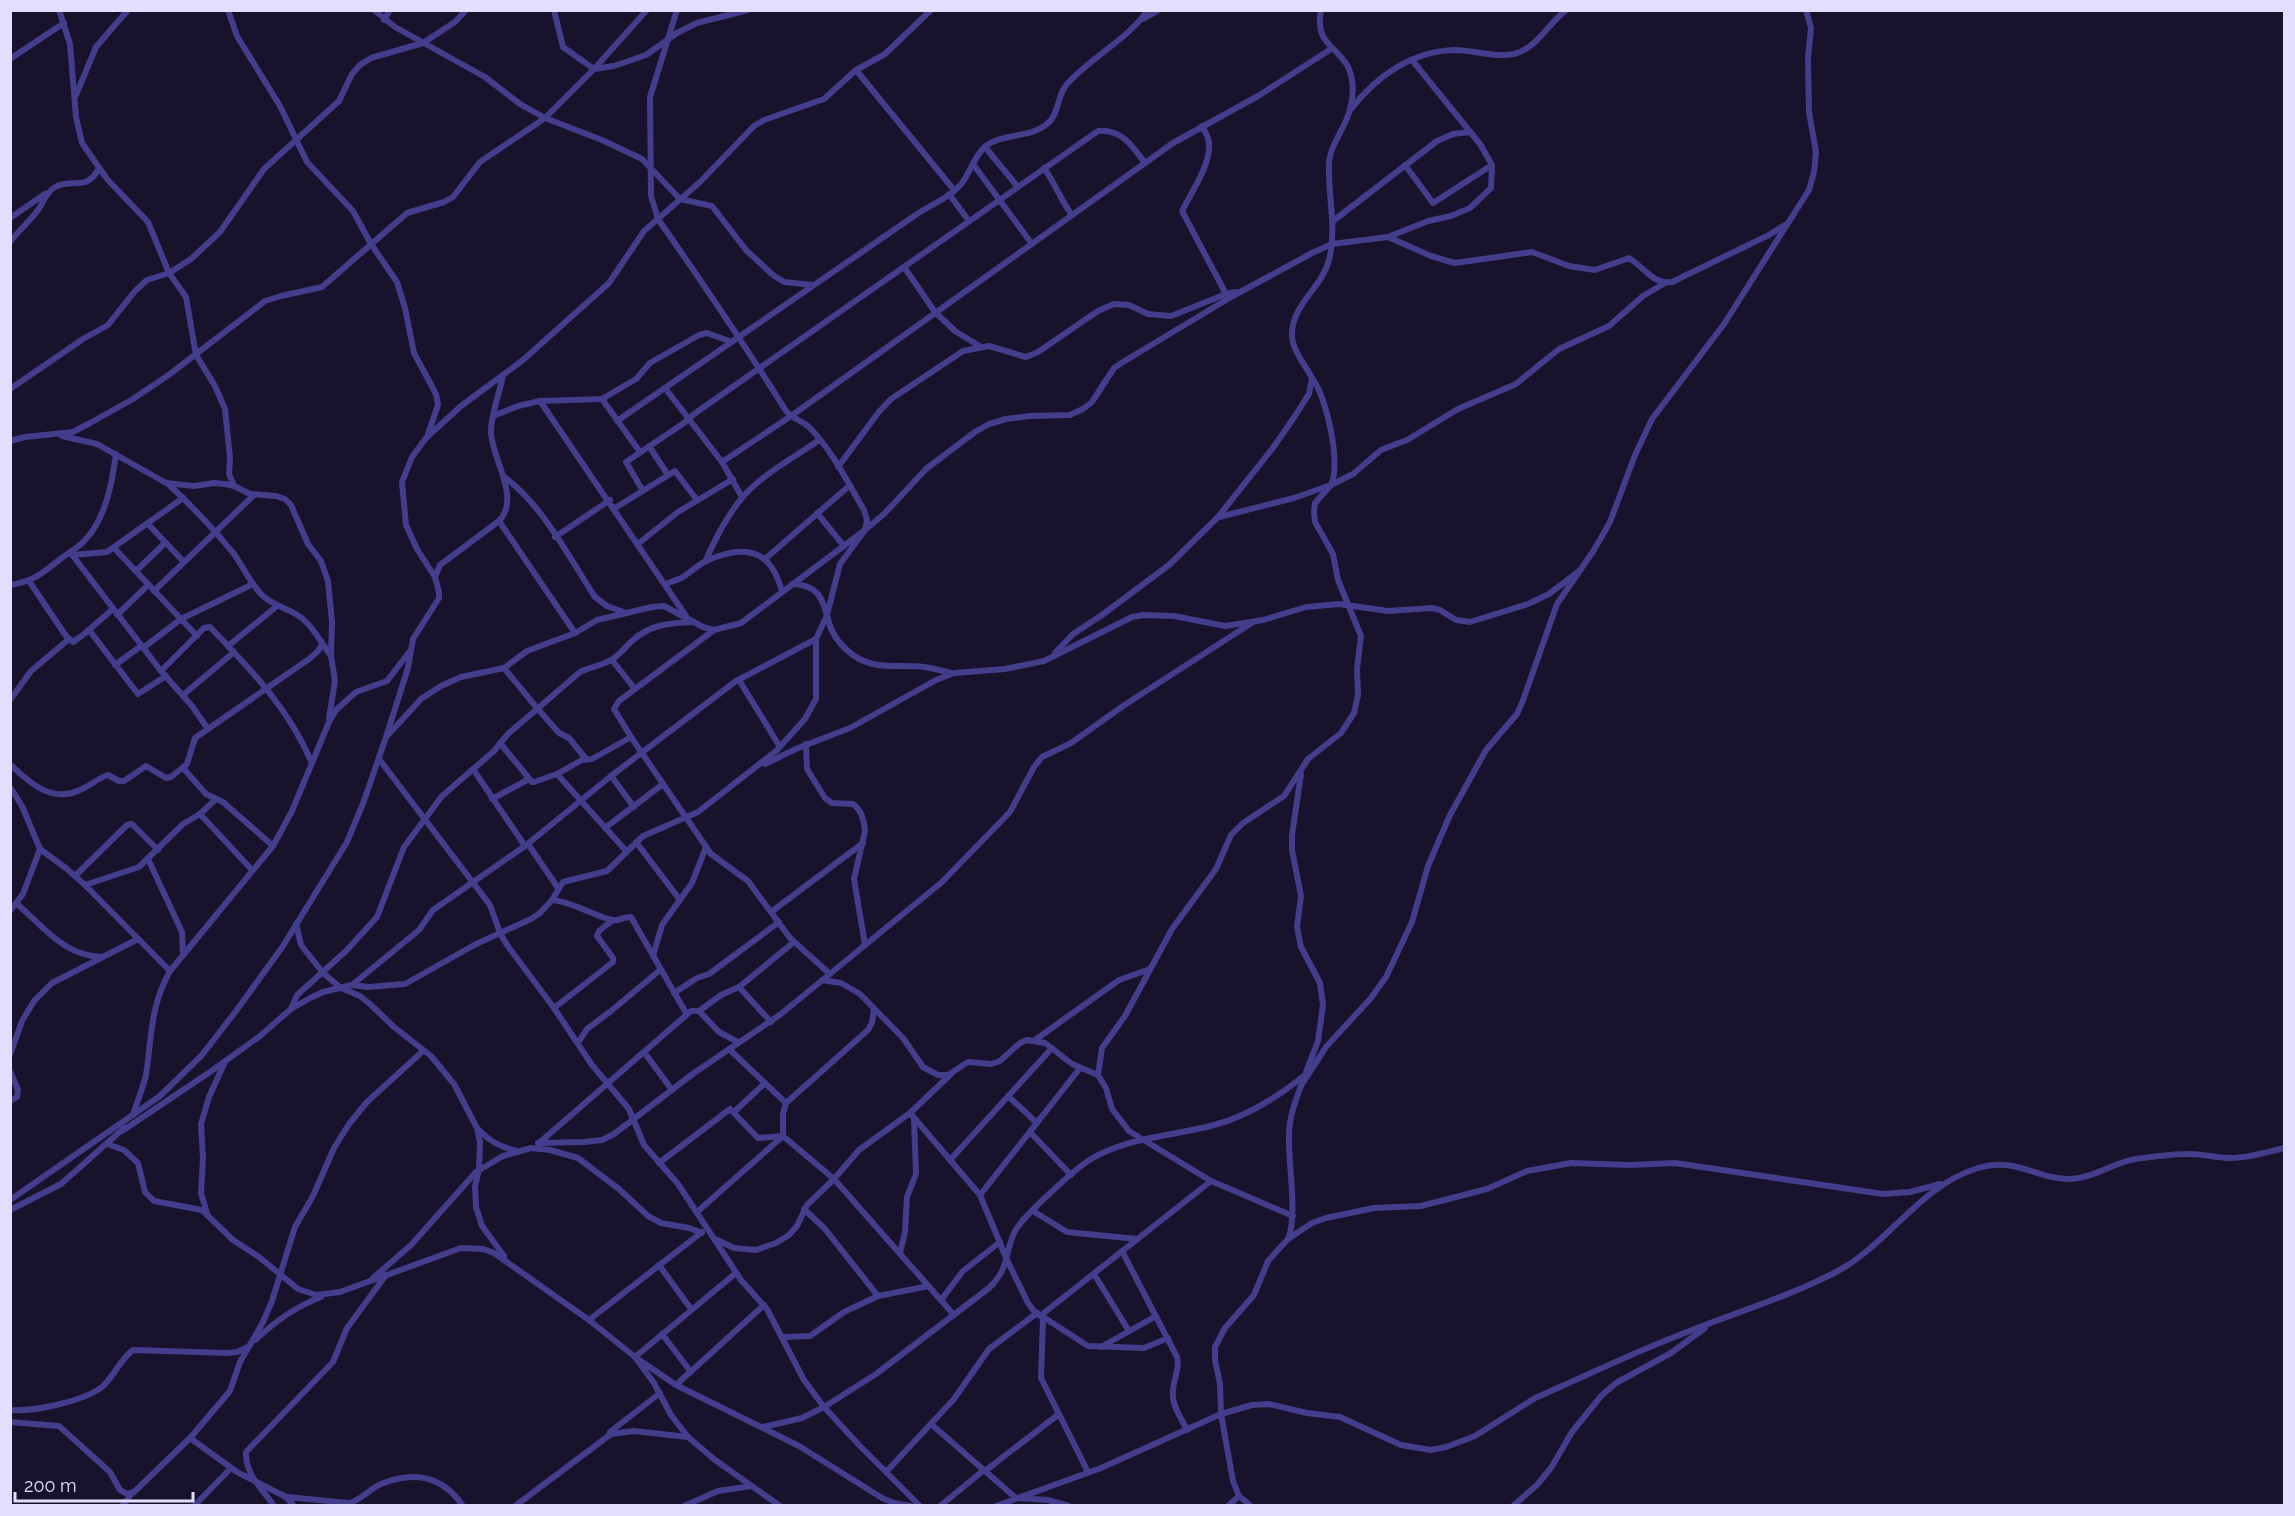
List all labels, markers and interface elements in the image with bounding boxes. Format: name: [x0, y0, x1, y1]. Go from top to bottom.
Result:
scale bar: [15, 1465, 194, 1503]
text: 200 m: [24, 1475, 77, 1496]

